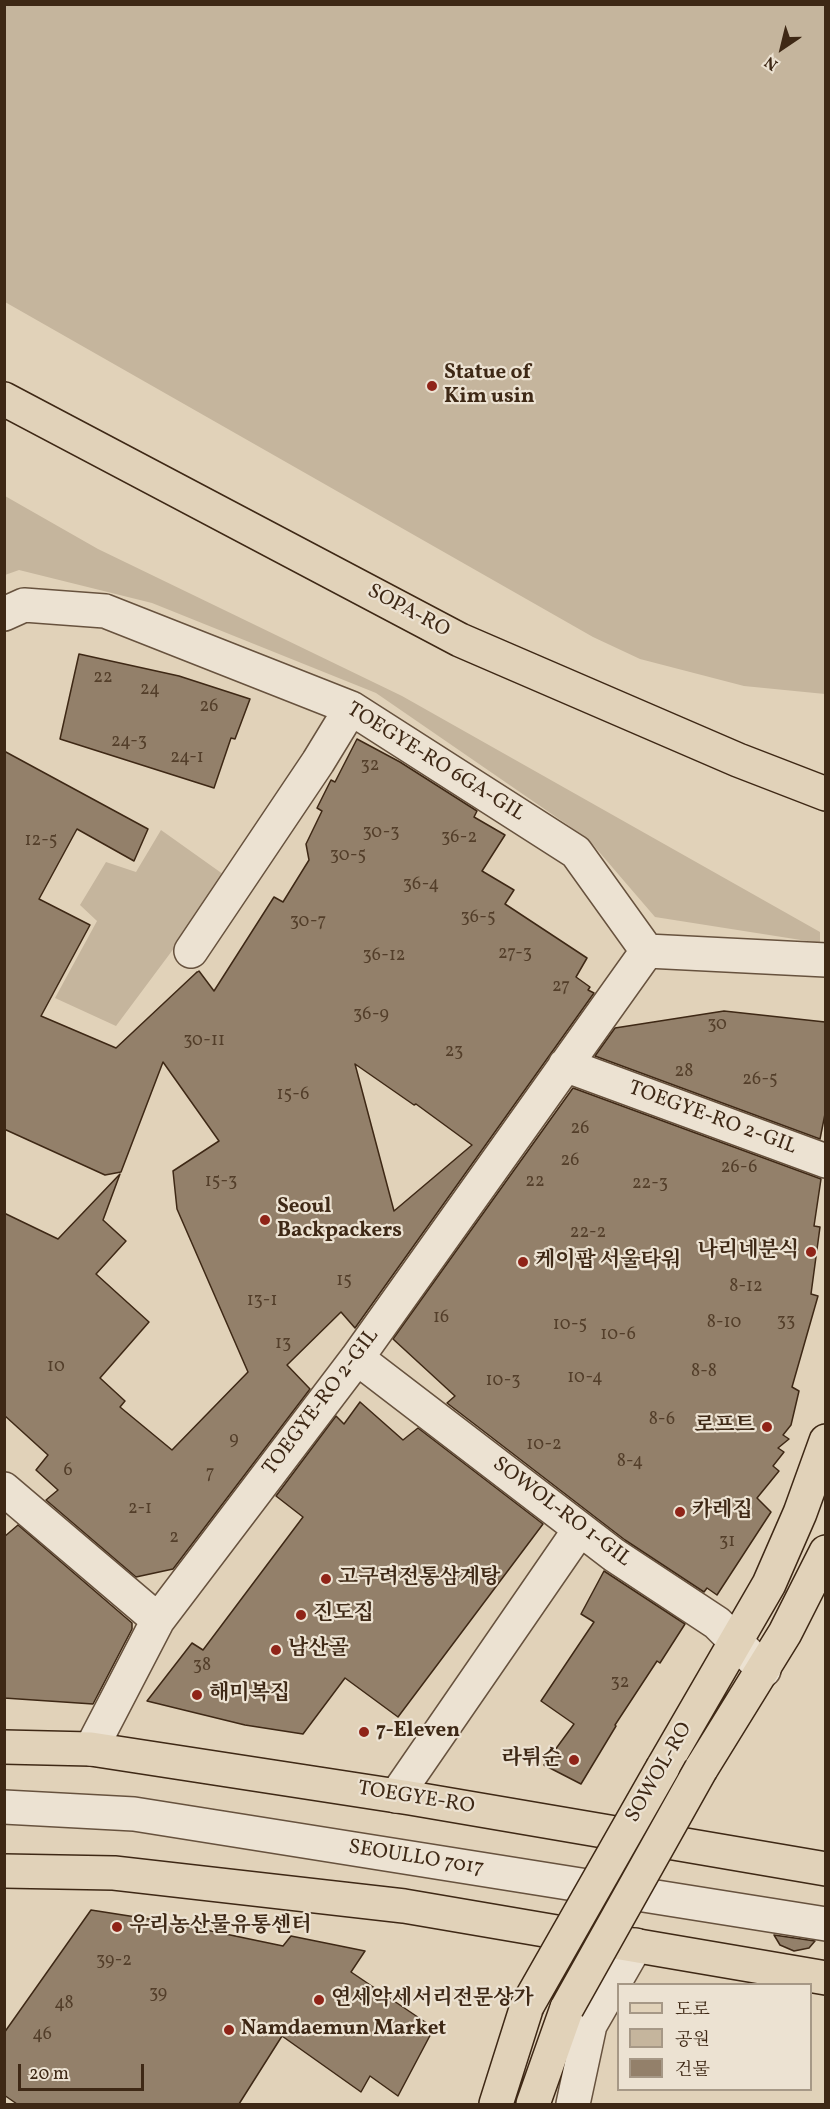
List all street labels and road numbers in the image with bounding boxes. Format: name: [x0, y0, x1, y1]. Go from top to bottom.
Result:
street label: SOPA-RO: [362, 580, 454, 644]
street label: TOEGYE-RO 6GA-GIL: [341, 698, 529, 828]
street label: TOEGYE-RO 2-GIL: [624, 1077, 800, 1161]
street label: TOEGYE-RO 2-GIL: [259, 1325, 385, 1481]
street label: SOWOL-RO 1-GIL: [487, 1453, 635, 1573]
street label: SOWOL-RO: [621, 1718, 699, 1828]
street label: TOEGYE-RO: [356, 1777, 476, 1821]
street label: SEOULLO 7017: [346, 1836, 486, 1882]

